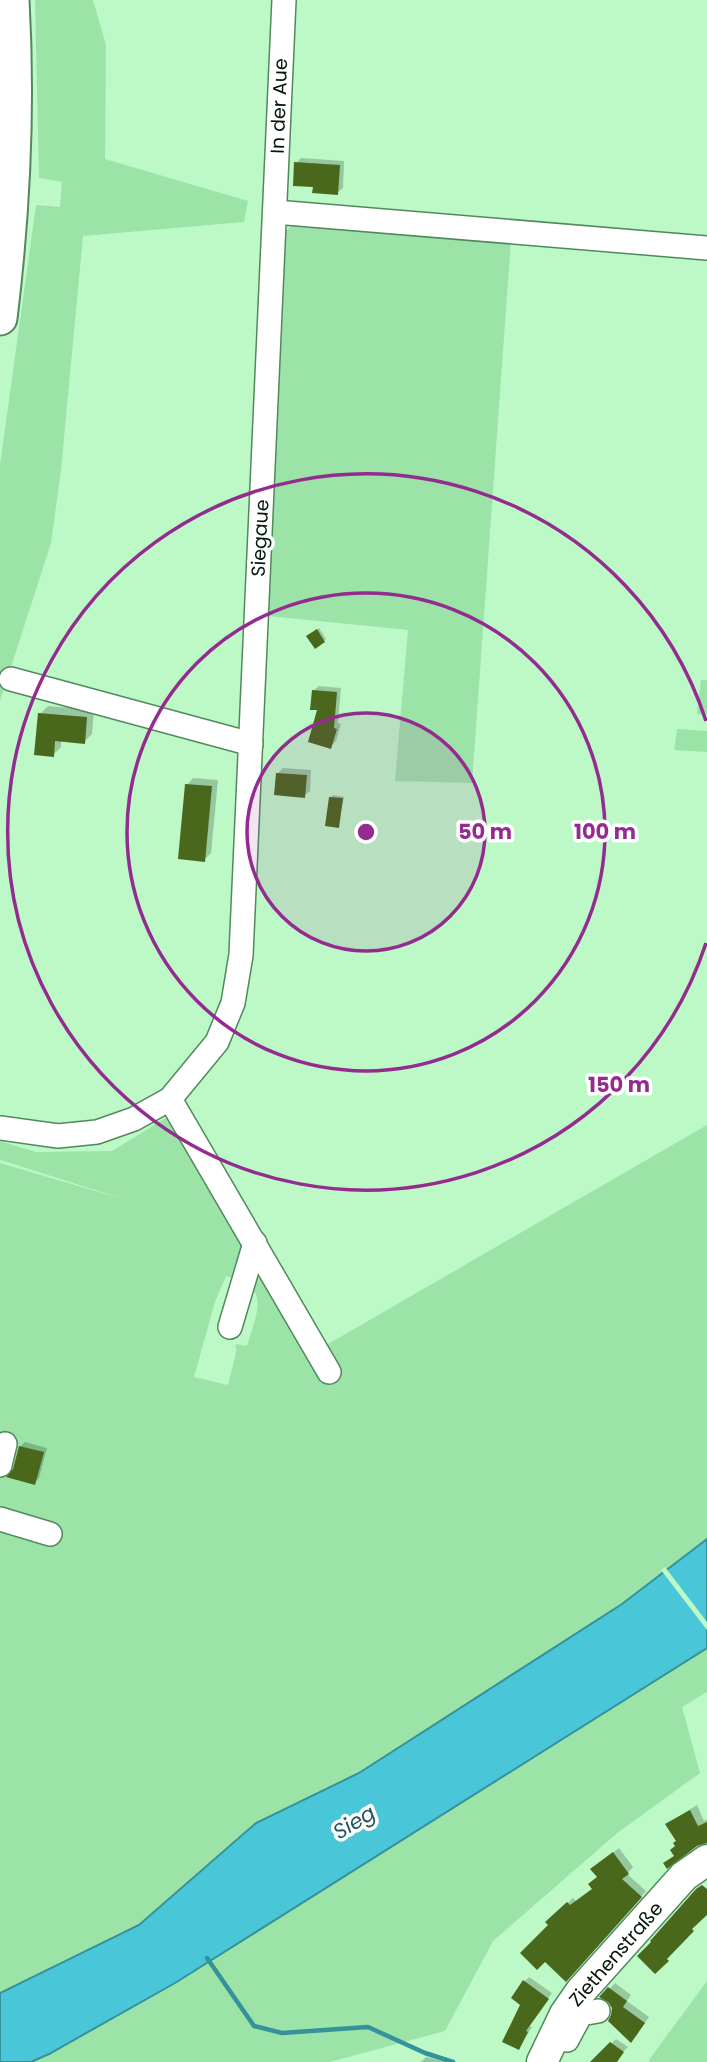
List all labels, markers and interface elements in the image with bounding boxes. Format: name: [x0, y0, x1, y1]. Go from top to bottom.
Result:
street label: In der Aue: [264, 58, 294, 154]
street label: Siegaue: [244, 499, 276, 577]
text: 50 m: [458, 817, 512, 846]
text: 100 m: [574, 817, 636, 846]
centre of rings: [354, 820, 378, 844]
text: 150 m: [588, 1070, 650, 1099]
water label: Sieg: [327, 1798, 381, 1846]
street label: Ziethenstraße: [563, 1896, 669, 2012]

